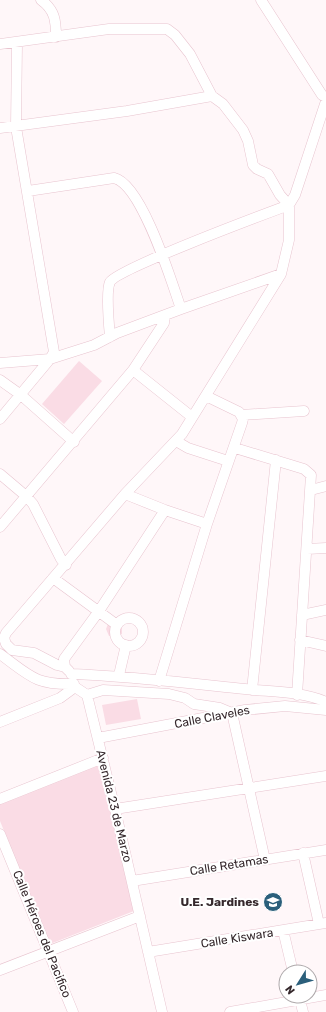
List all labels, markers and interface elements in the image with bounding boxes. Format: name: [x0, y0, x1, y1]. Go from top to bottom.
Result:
street label: Calle Claveles: [173, 703, 251, 731]
street label: Avenida 23 de Marzo: [93, 748, 135, 864]
street label: Calle Retamas: [189, 852, 269, 878]
street label: Calle Héroes del Pacifico: [10, 868, 74, 1000]
school or university icon: U.E. Jardines: [262, 891, 284, 913]
place label: U.E. Jardines: [180, 895, 259, 909]
street label: Calle Kiswara: [200, 925, 274, 951]
north arrow: [278, 964, 318, 1004]
text: N: [283, 983, 298, 997]

